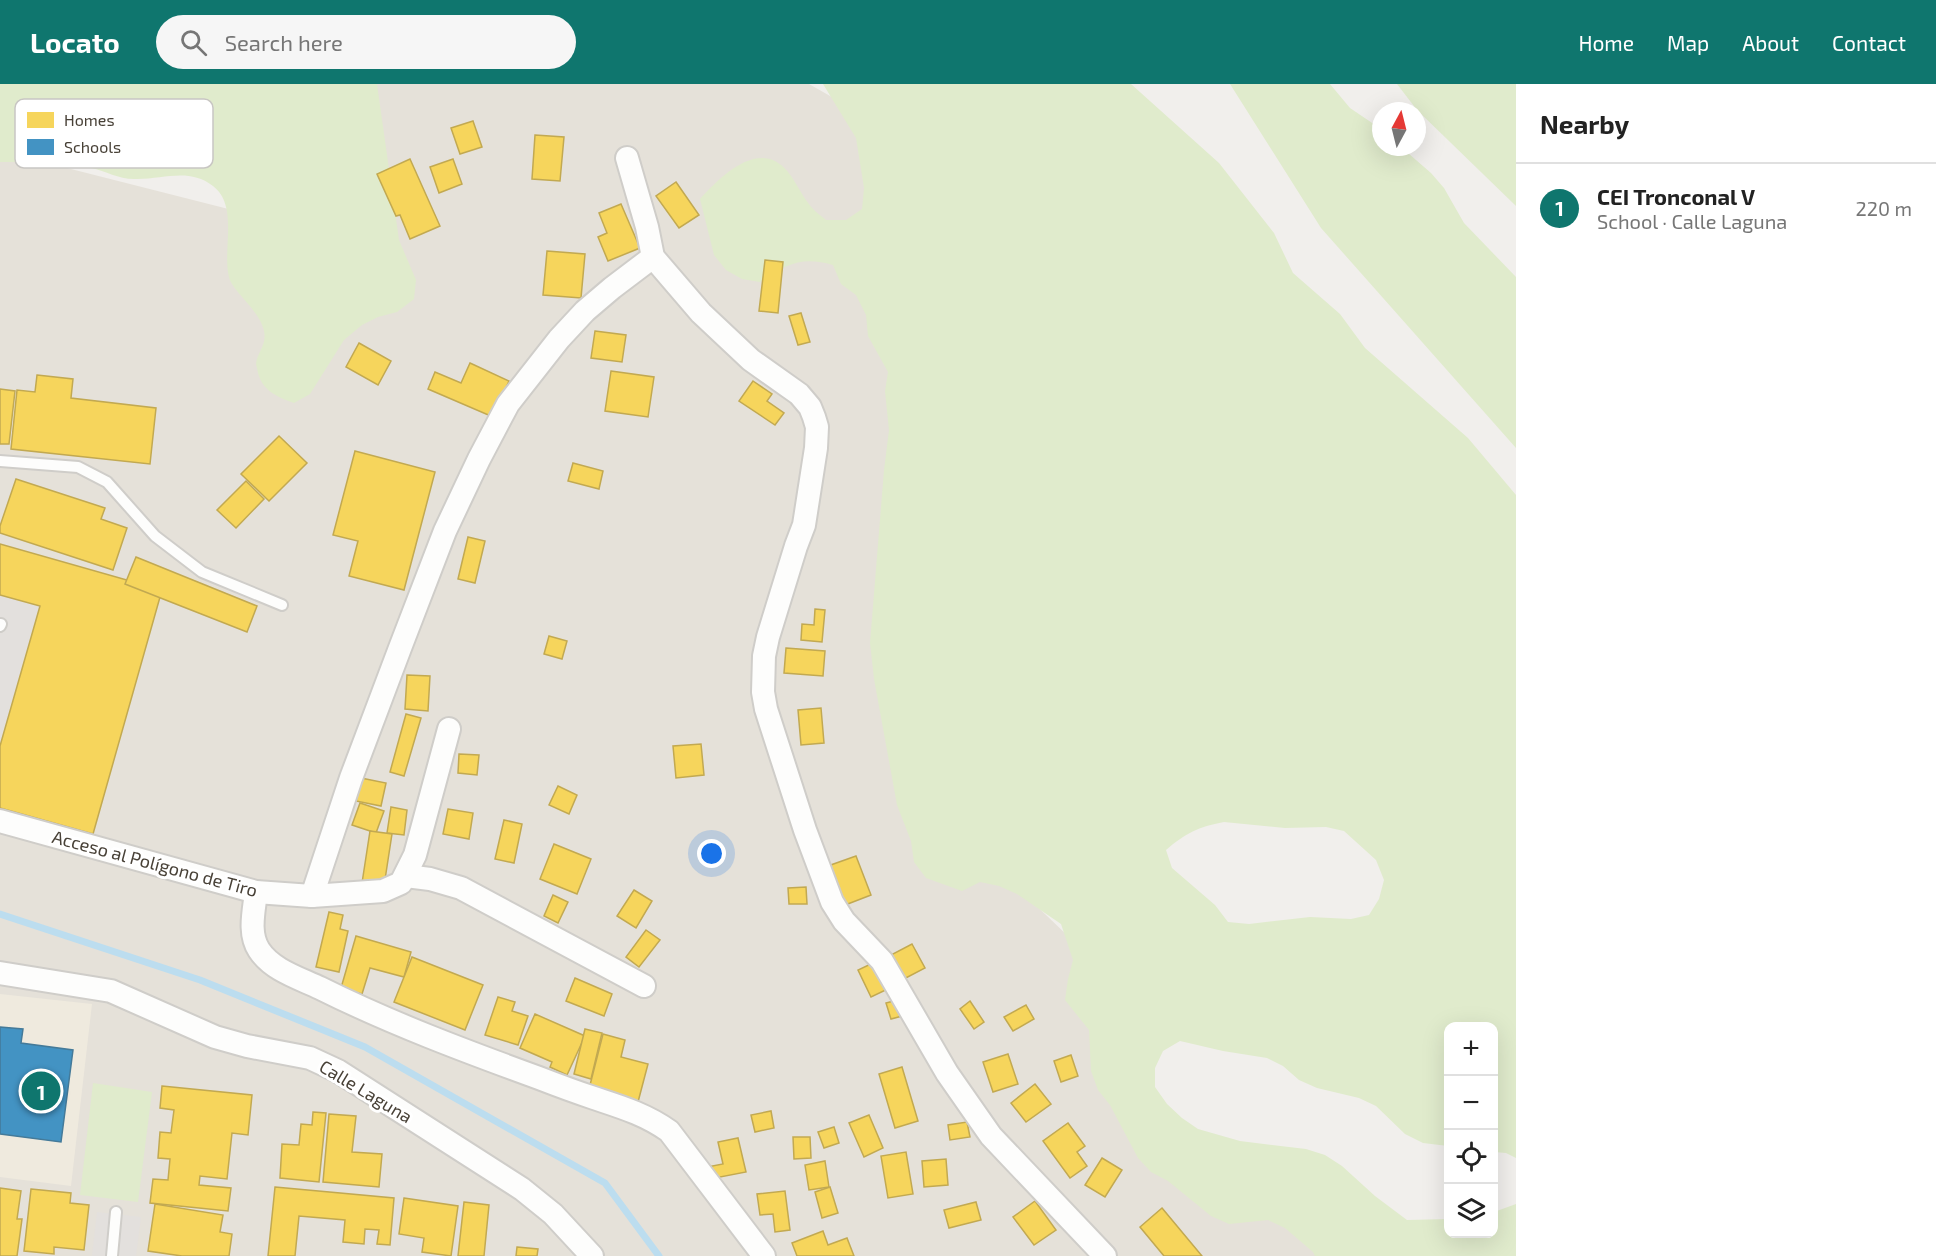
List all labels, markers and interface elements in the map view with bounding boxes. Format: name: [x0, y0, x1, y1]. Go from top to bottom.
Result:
search box: [156, 15, 576, 69]
text: Locato: [30, 25, 120, 59]
icon: search: [177, 26, 210, 59]
text: Search here: [225, 29, 343, 55]
text: Home: [1578, 30, 1634, 55]
text: Map: [1667, 30, 1709, 55]
text: About: [1742, 30, 1799, 55]
text: Contact: [1832, 30, 1906, 55]
legend: [15, 99, 213, 168]
north arrow: [1372, 102, 1426, 156]
text: Nearby: [1540, 108, 1629, 139]
text: Homes: [64, 110, 115, 129]
text: Schools: [64, 137, 121, 156]
text: CEI Tronconal V: [1597, 183, 1755, 209]
text: 1: [1555, 196, 1564, 220]
text: 220 m: [1855, 196, 1912, 220]
text: School · Calle Laguna: [1597, 209, 1787, 233]
street label: Acceso al Polígono de Tiro: [50, 825, 260, 901]
your location: [697, 839, 726, 868]
map controls: [1444, 1022, 1498, 1238]
button: +: [1444, 1022, 1498, 1076]
street label: Calle Laguna: [316, 1055, 416, 1127]
pin: 1: [22, 1068, 60, 1114]
button: −: [1444, 1076, 1498, 1130]
button: locate: [1444, 1130, 1498, 1184]
button: layers: [1444, 1184, 1498, 1238]

